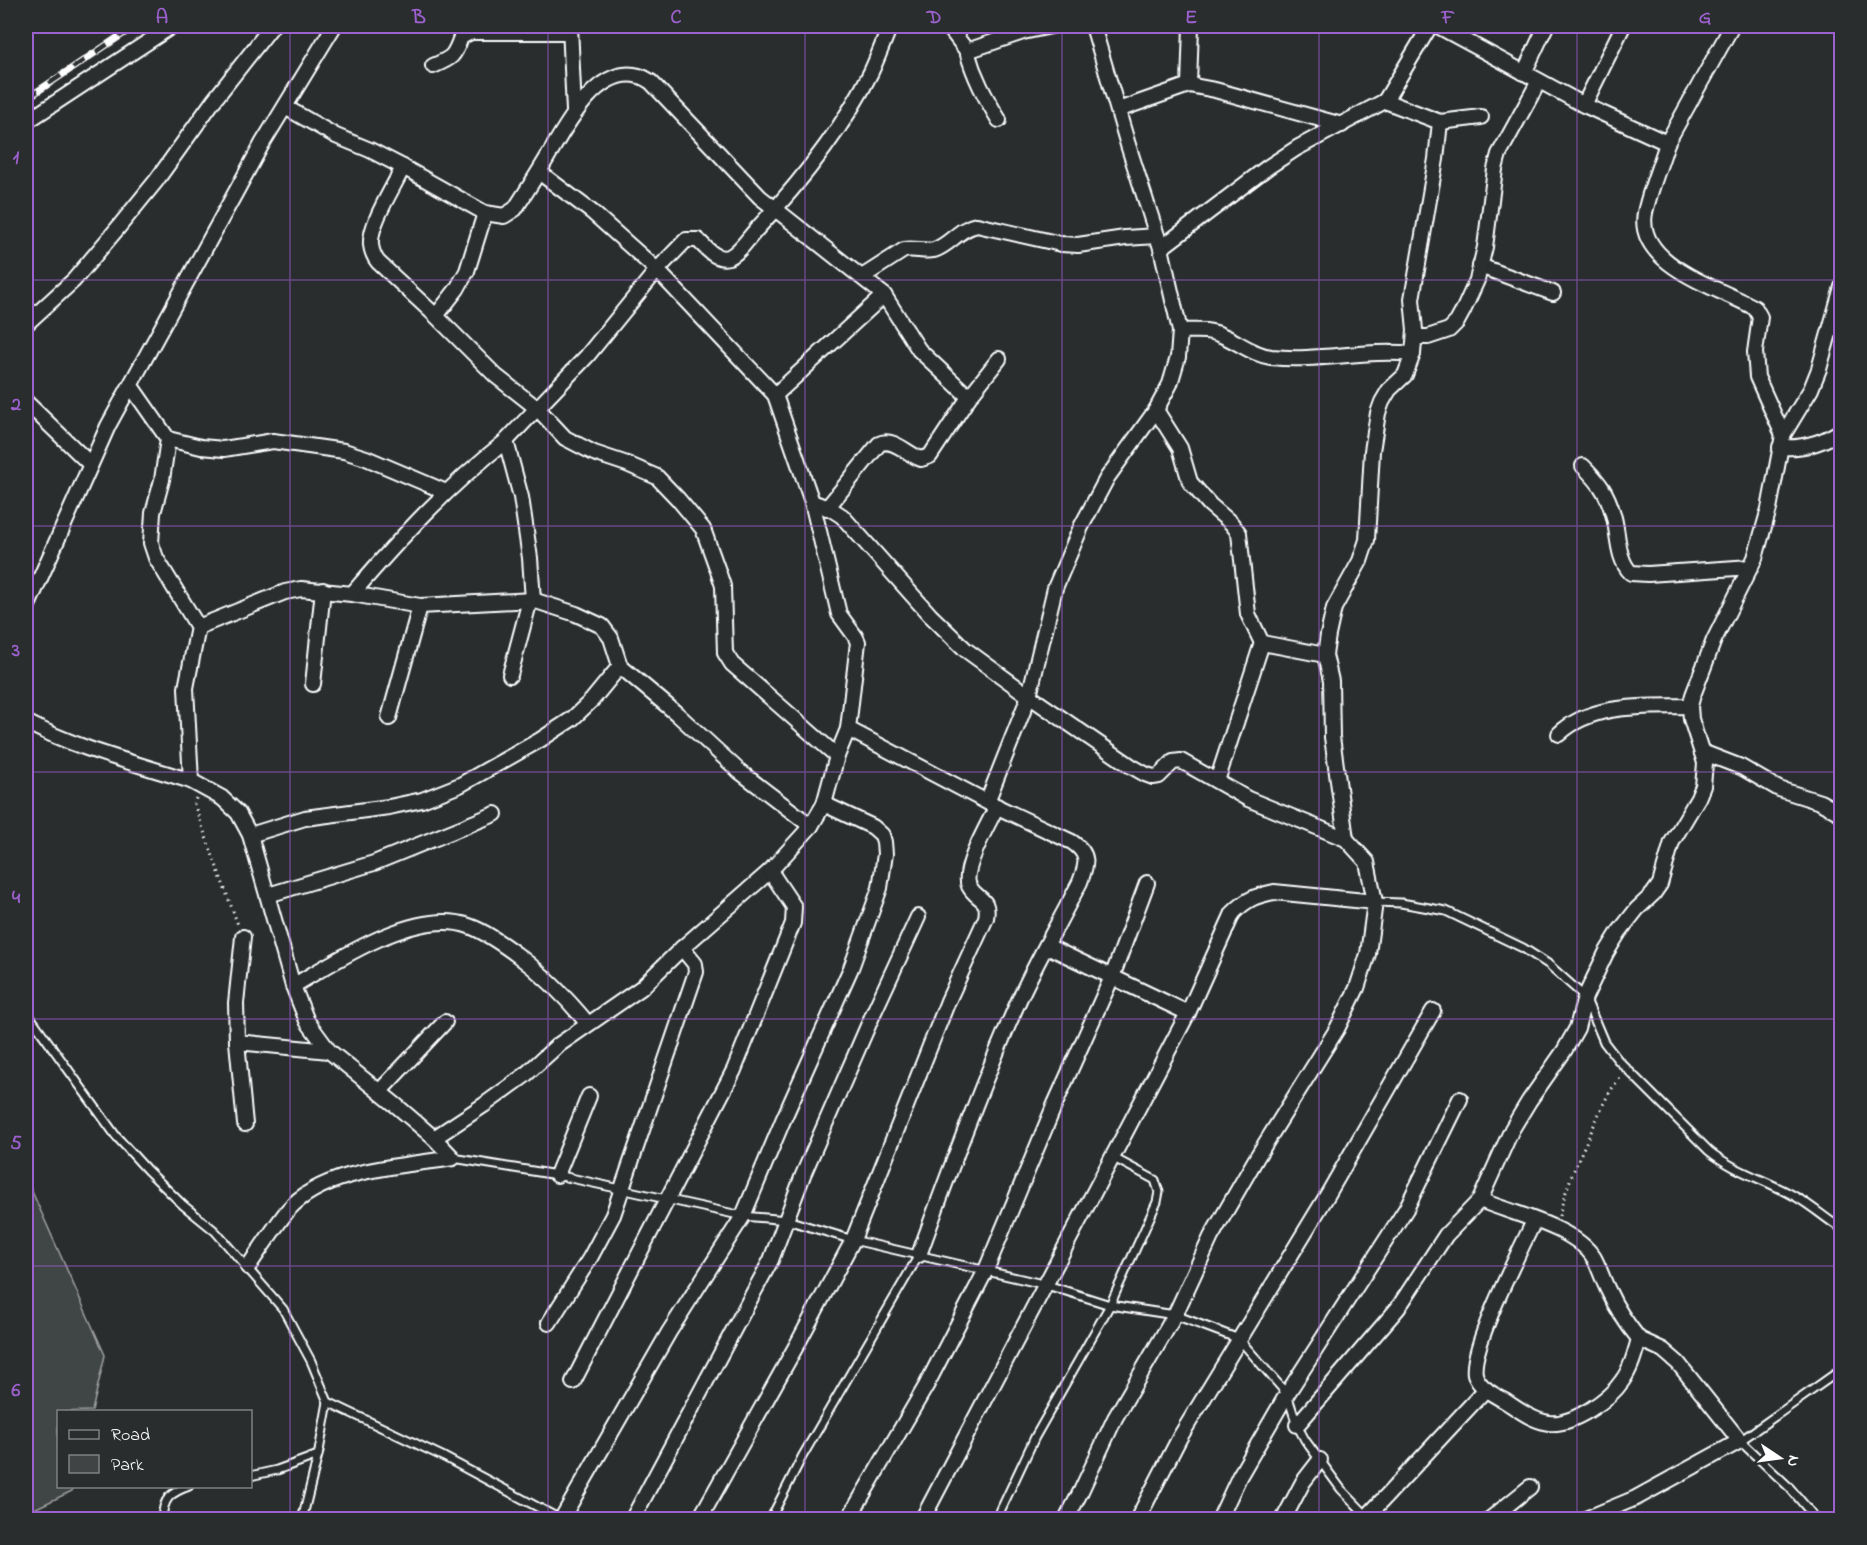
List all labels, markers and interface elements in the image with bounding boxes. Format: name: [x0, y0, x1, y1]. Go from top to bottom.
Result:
text: A: [156, 4, 168, 33]
text: B: [411, 4, 426, 33]
text: C: [671, 4, 682, 33]
text: D: [926, 4, 941, 33]
text: E: [1185, 4, 1197, 33]
text: F: [1441, 4, 1455, 33]
text: G: [1699, 4, 1712, 33]
text: 1: [13, 144, 20, 173]
text: 2: [10, 391, 21, 420]
text: 3: [11, 637, 20, 666]
text: 4: [12, 884, 21, 913]
text: 5: [10, 1130, 22, 1159]
text: 6: [12, 1377, 21, 1406]
legend: [57, 1410, 252, 1488]
text: Road: [111, 1423, 150, 1449]
north arrow: [1750, 1428, 1810, 1488]
text: Park: [111, 1453, 144, 1479]
text: N: [1780, 1453, 1806, 1469]

